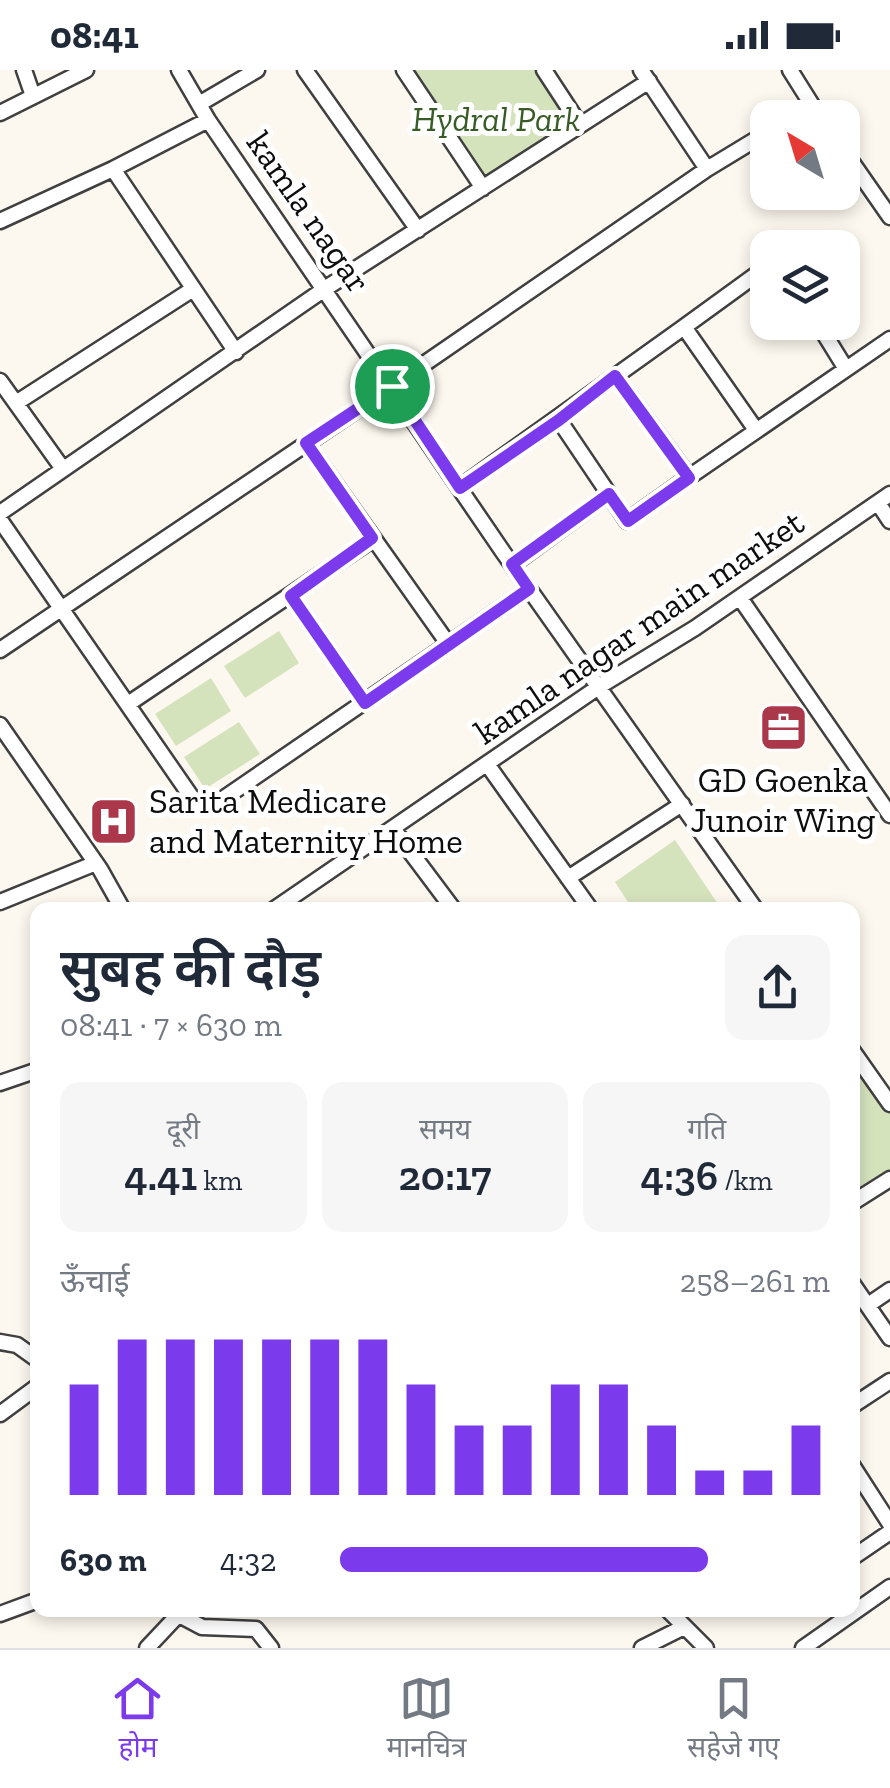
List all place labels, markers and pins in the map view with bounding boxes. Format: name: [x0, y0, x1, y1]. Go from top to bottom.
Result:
pin: [350, 344, 435, 429]
office icon: GD Goenka Junoir Wing: [757, 702, 809, 754]
place label: GD Goenka Junoir Wing: [691, 759, 875, 841]
place label: Sarita Medicare and Maternity Home: [149, 780, 463, 862]
hospital icon: Sarita Medicare and Maternity Home: [88, 795, 140, 847]

